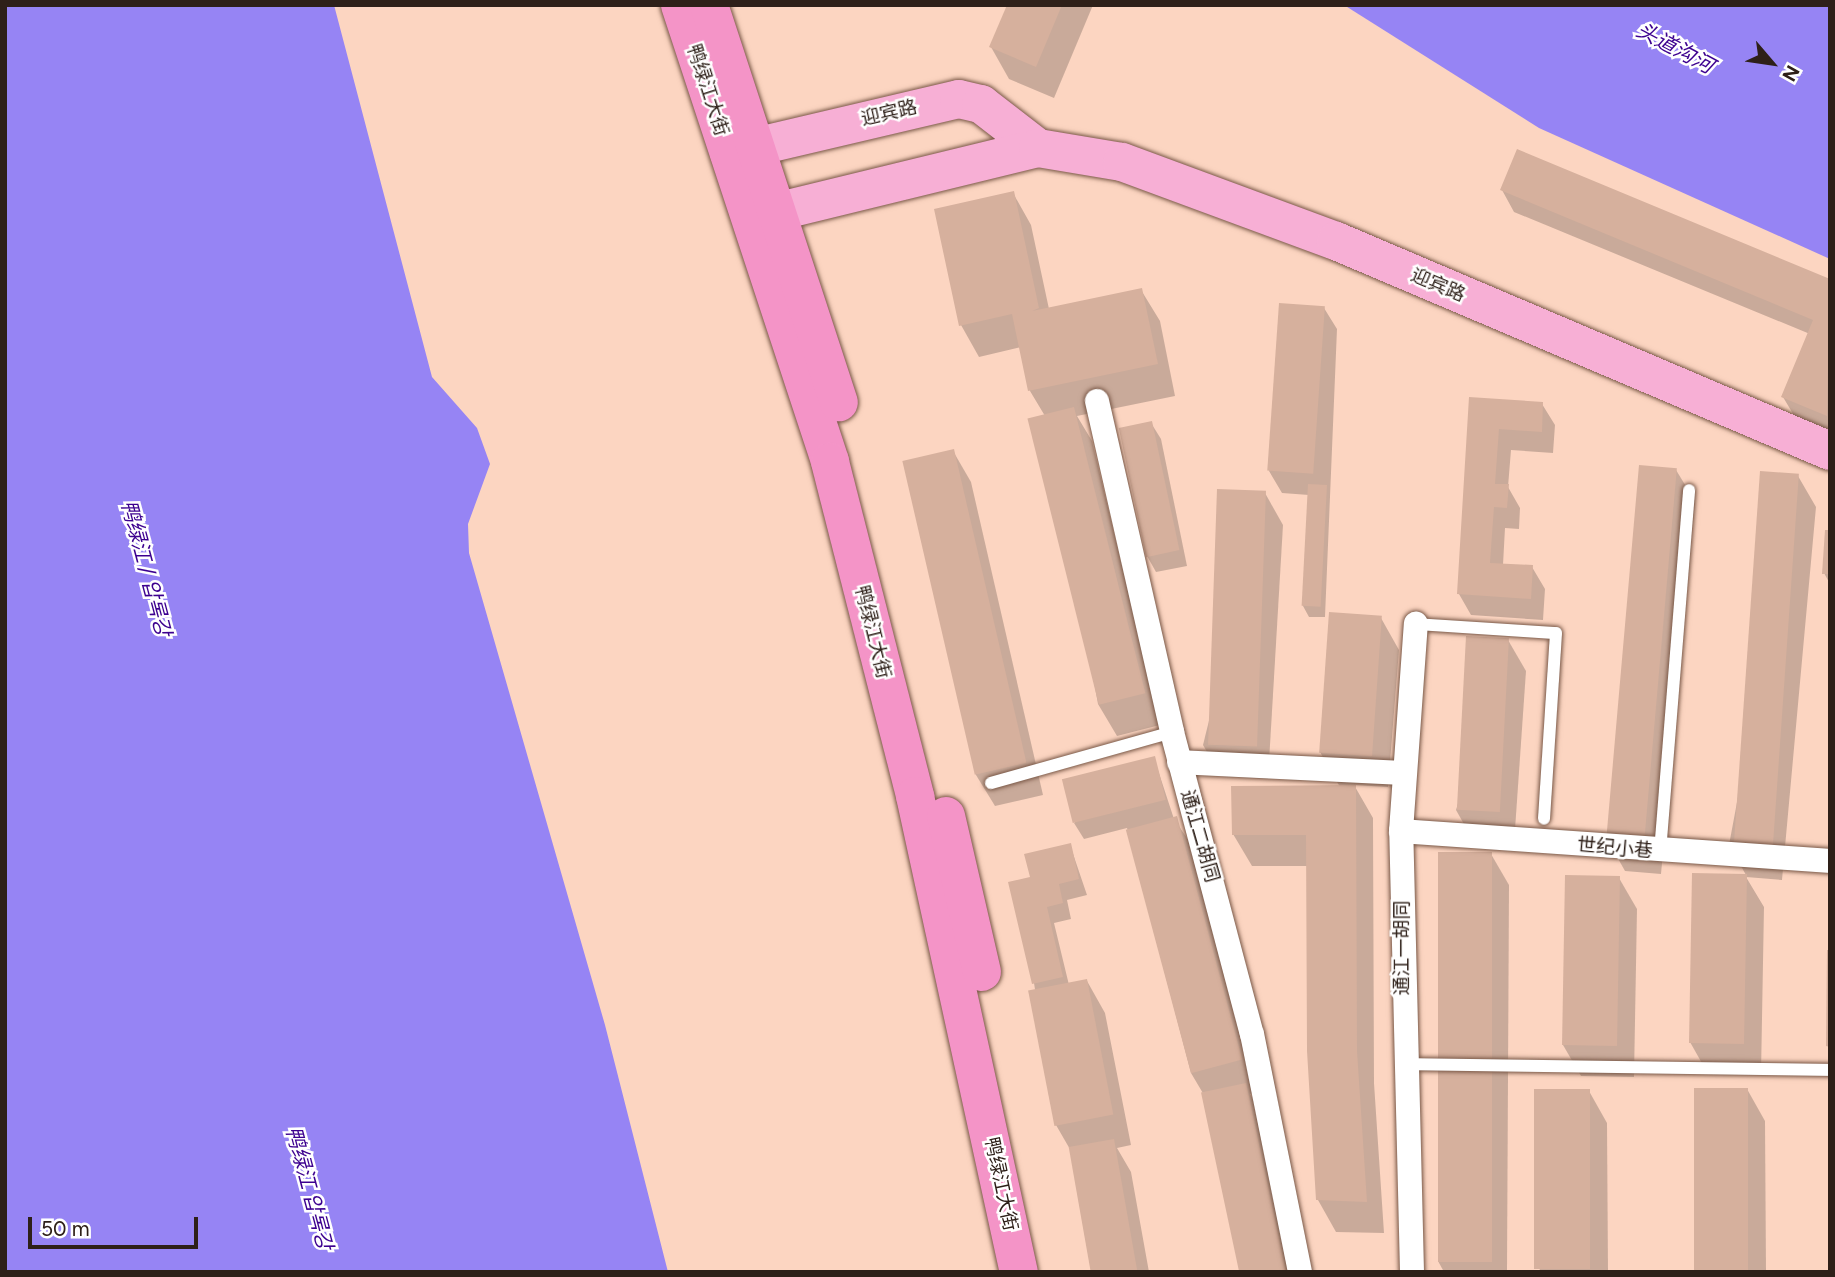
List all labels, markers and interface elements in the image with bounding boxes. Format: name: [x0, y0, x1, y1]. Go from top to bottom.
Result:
water label: 头道沟河: [1632, 17, 1718, 79]
north arrow: [1737, 28, 1807, 98]
street label: 鸭绿江大街: [682, 41, 734, 139]
text: N: [1777, 61, 1804, 85]
street label: 迎宾路: [859, 95, 919, 131]
street label: 迎宾路: [1407, 263, 1469, 307]
water label: 鸭绿江 / 압록강: [116, 497, 176, 639]
street label: 鸭绿江大街: [850, 583, 896, 681]
street label: 通江二胡同: [1176, 787, 1224, 885]
street label: 世纪小巷: [1576, 833, 1654, 863]
street label: 通江一胡同: [1391, 901, 1413, 995]
water label: 鸭绿江 압록강: [281, 1124, 337, 1252]
street label: 鸭绿江大街: [980, 1135, 1022, 1233]
scale bar: [32, 1204, 201, 1248]
text: 50 m: [41, 1216, 90, 1241]

